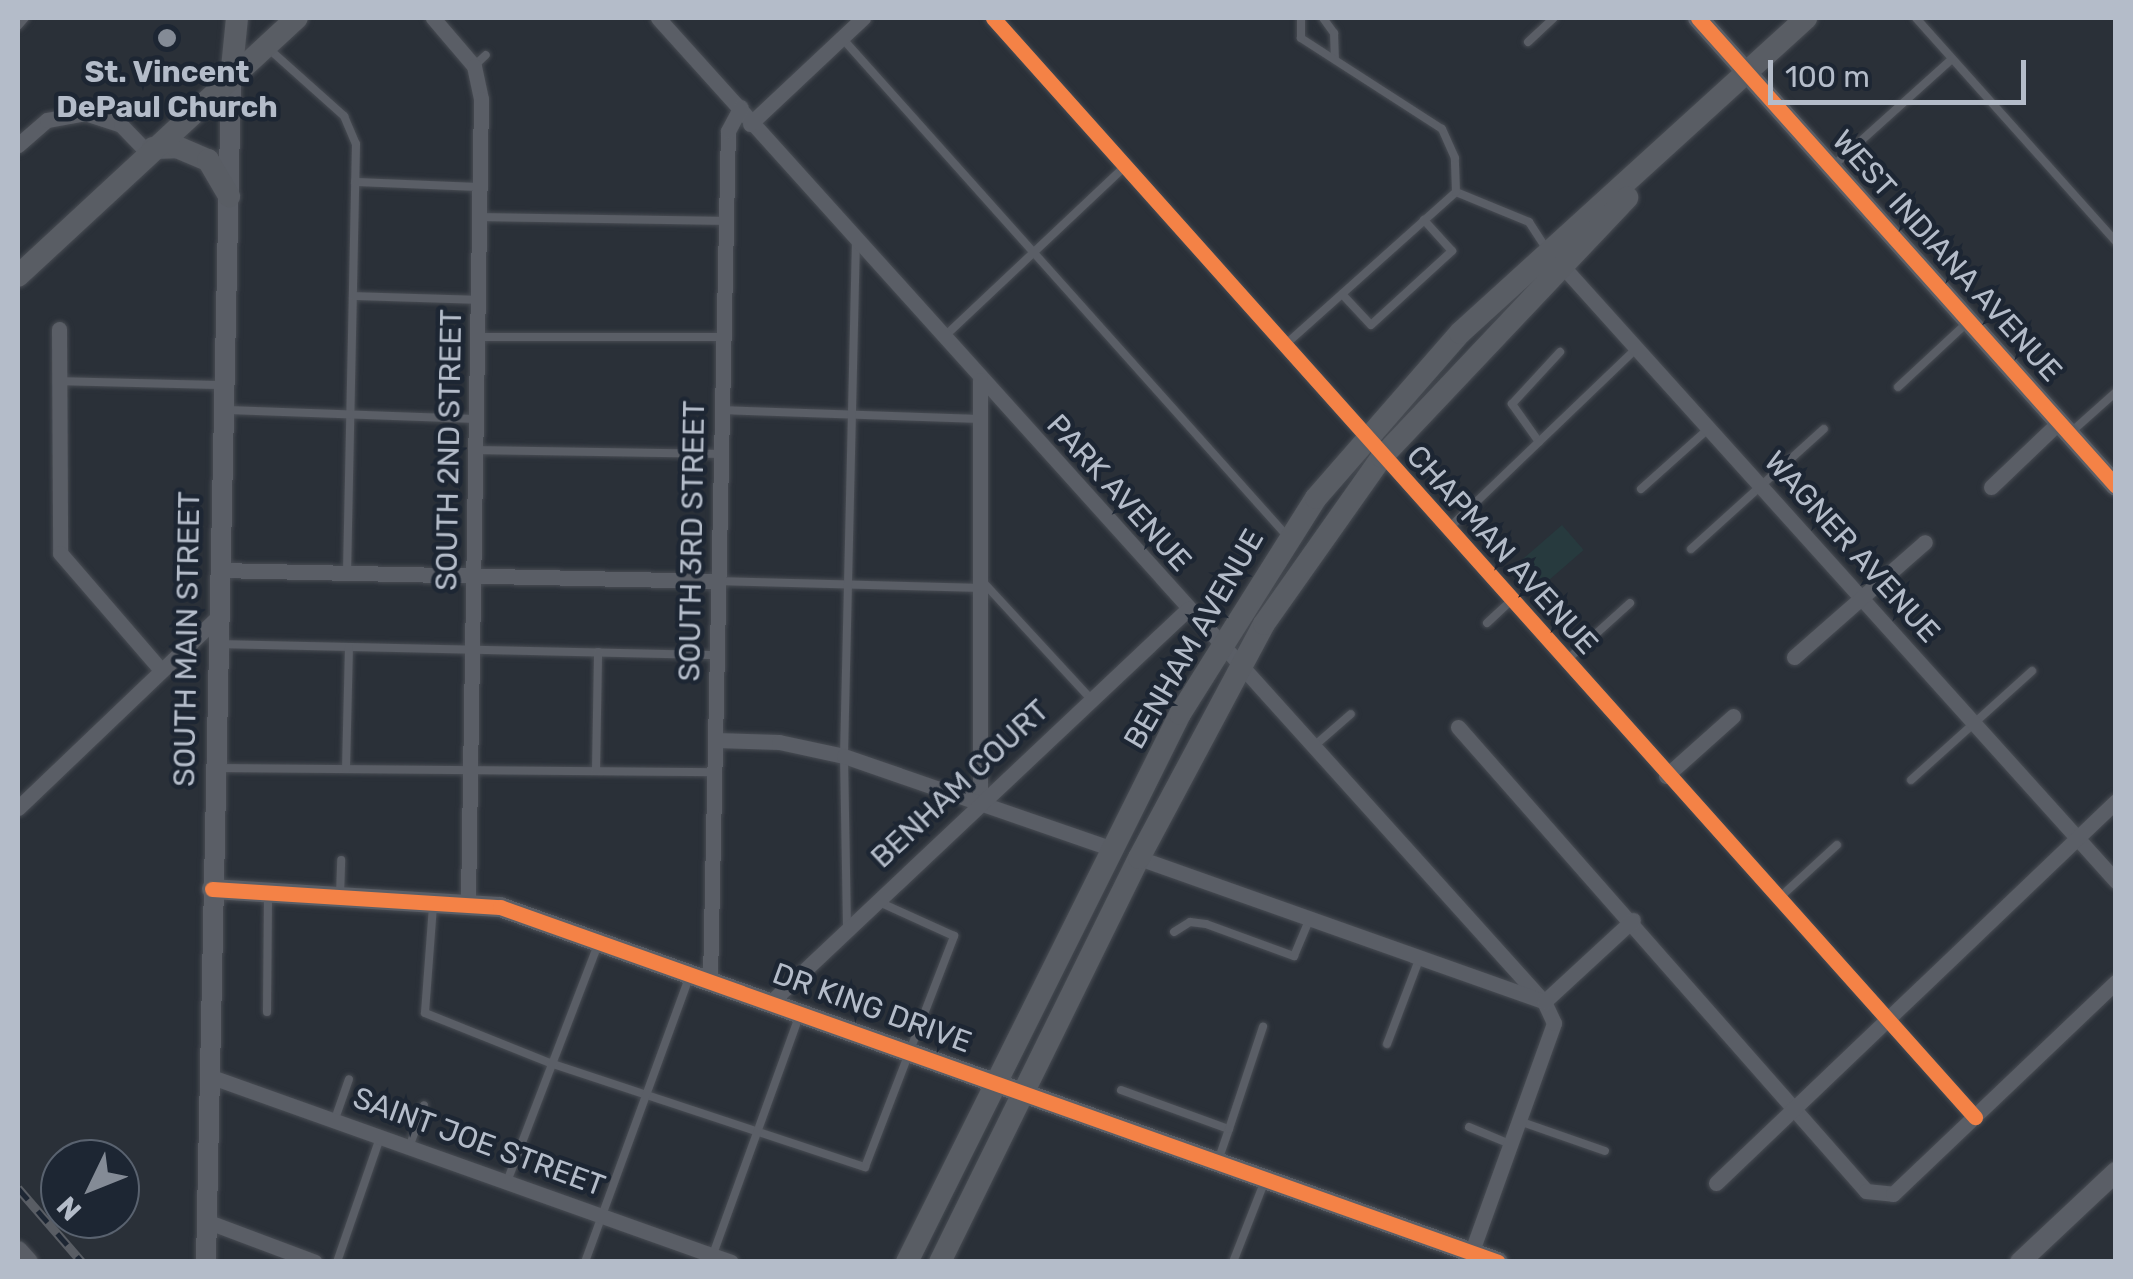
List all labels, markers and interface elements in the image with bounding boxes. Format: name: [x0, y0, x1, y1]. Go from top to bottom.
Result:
marker: St. Vincent DePaul Church: [156, 27, 178, 49]
scale bar: [1773, 40, 2030, 102]
place label: St. Vincent DePaul Church: [56, 54, 278, 124]
text: 100 m: [1785, 59, 1870, 95]
street label: WEST INDIANA AVENUE: [1824, 122, 2070, 390]
street label: SOUTH 2ND STREET: [429, 309, 469, 591]
street label: SOUTH 3RD STREET: [672, 400, 712, 682]
street label: PARK AVENUE: [1039, 407, 1199, 579]
street label: CHAPMAN AVENUE: [1398, 438, 1606, 662]
street label: WAGNER AVENUE: [1756, 444, 1948, 650]
street label: SOUTH MAIN STREET: [166, 491, 208, 787]
street label: BENHAM AVENUE: [1116, 522, 1272, 756]
street label: BENHAM COURT: [864, 692, 1056, 876]
street label: DR KING DRIVE: [768, 955, 976, 1061]
street label: SAINT JOE STREET: [348, 1080, 610, 1204]
north arrow: [40, 1139, 140, 1239]
text: N: [50, 1190, 88, 1227]

